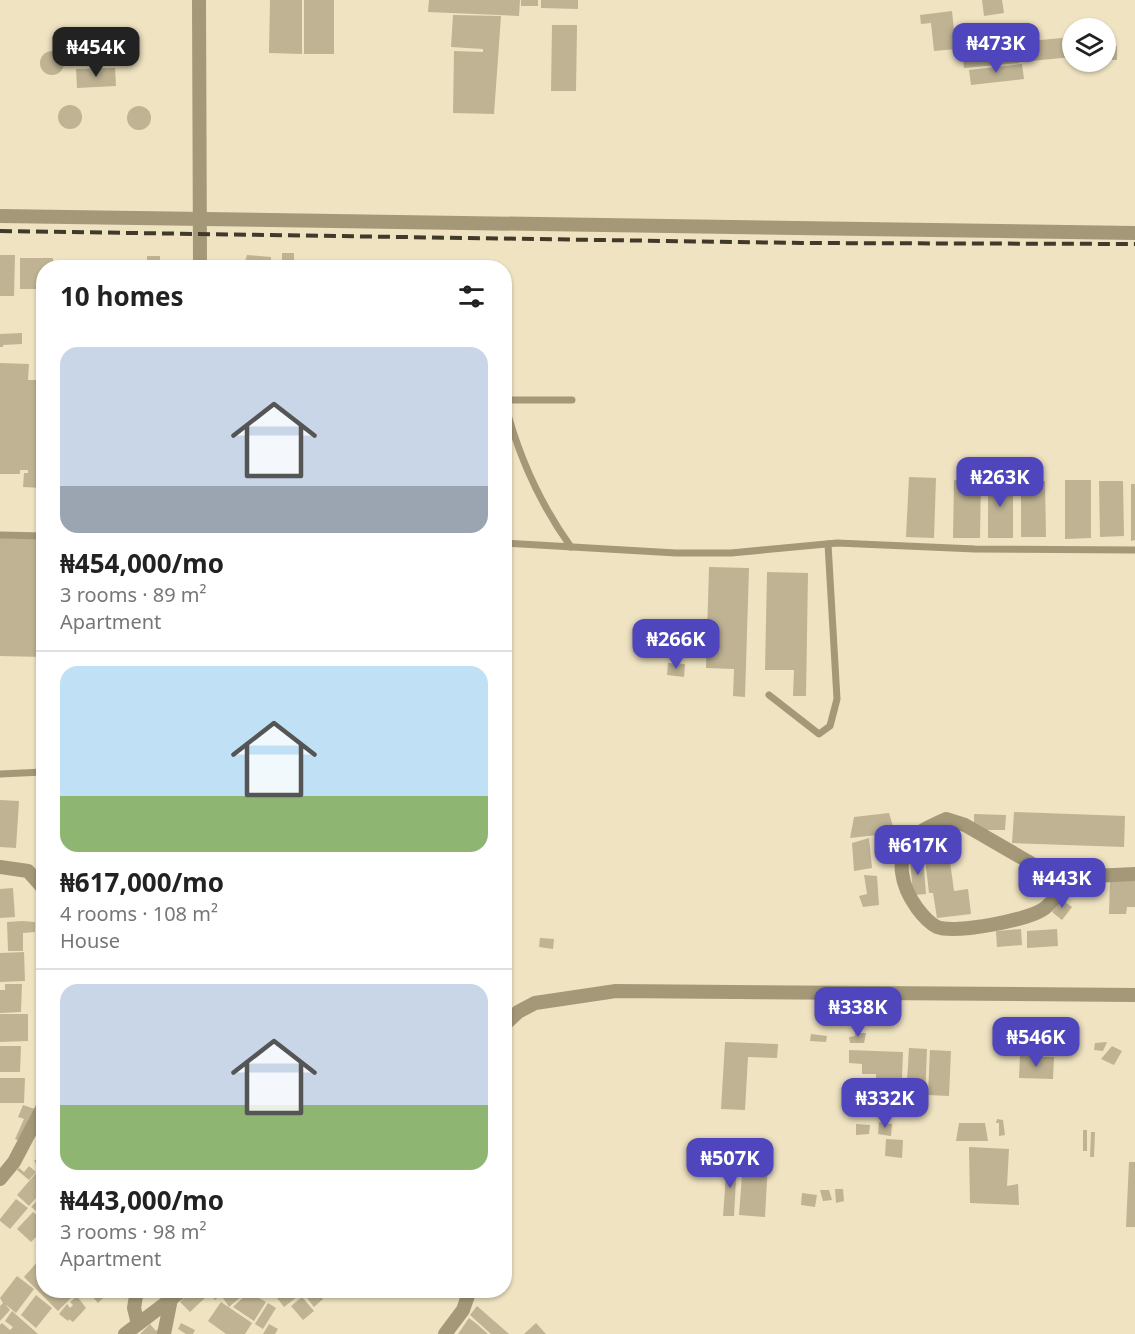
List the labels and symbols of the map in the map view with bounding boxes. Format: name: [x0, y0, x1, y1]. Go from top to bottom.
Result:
pin: ₦473K: [954, 23, 1038, 74]
pin: ₦454K: [54, 27, 138, 78]
pin: ₦263K: [958, 457, 1042, 508]
pin: ₦266K: [634, 619, 718, 670]
pin: ₦617K: [876, 825, 960, 876]
pin: ₦443K: [1020, 858, 1104, 909]
pin: ₦338K: [816, 987, 900, 1038]
pin: ₦546K: [994, 1017, 1078, 1068]
pin: ₦332K: [843, 1078, 927, 1129]
pin: ₦507K: [688, 1138, 772, 1189]

